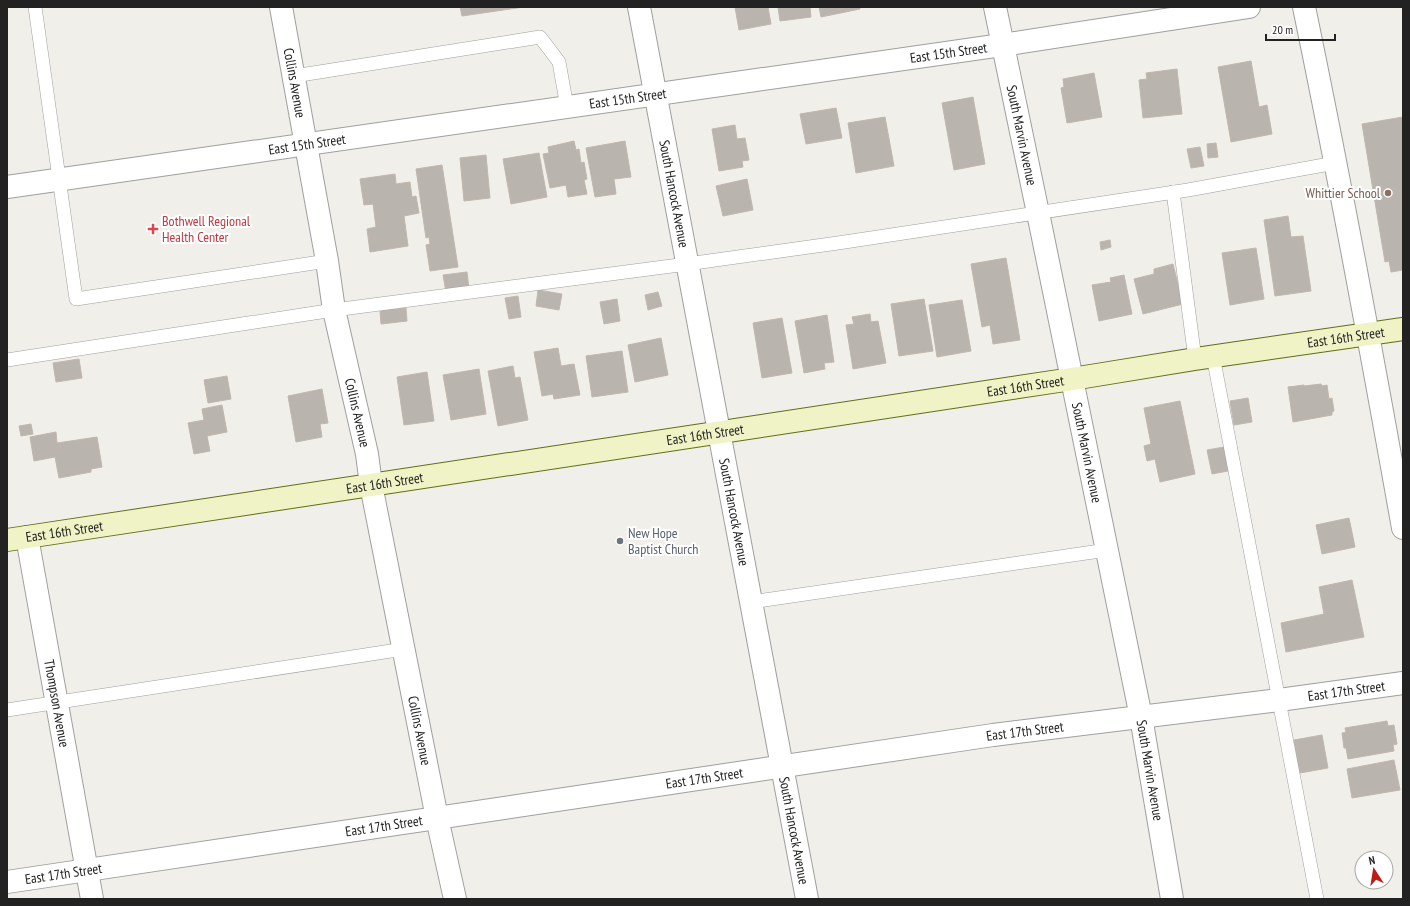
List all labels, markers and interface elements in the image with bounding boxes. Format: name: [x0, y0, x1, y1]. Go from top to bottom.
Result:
scale bar: [1266, 16, 1335, 42]
text: 20 m: [1272, 22, 1293, 37]
street label: East 15th Street: [909, 38, 988, 67]
street label: Collins Avenue: [280, 46, 310, 119]
street label: South Marvin Avenue: [1003, 83, 1041, 187]
street label: East 15th Street: [588, 84, 668, 113]
street label: East 15th Street: [267, 130, 347, 159]
street label: South Hancock Avenue: [655, 138, 693, 249]
place label: Whittier School: [1306, 184, 1381, 202]
marker: Whittier School: [1383, 188, 1393, 198]
place label: Bothwell Regional Health Center: [162, 212, 251, 246]
marker: Bothwell Regional Health Center: [147, 223, 159, 235]
street label: East 16th Street: [1306, 323, 1386, 352]
street label: East 16th Street: [986, 371, 1065, 401]
street label: Collins Avenue: [341, 376, 374, 449]
street label: South Marvin Avenue: [1068, 401, 1106, 505]
street label: East 16th Street: [665, 420, 745, 449]
street label: South Hancock Avenue: [715, 457, 753, 568]
street label: East 16th Street: [345, 468, 425, 498]
street label: East 16th Street: [25, 517, 104, 546]
place label: New Hope Baptist Church: [628, 524, 698, 558]
marker: New Hope Baptist Church: [615, 536, 625, 546]
street label: Thompson Avenue: [40, 658, 74, 749]
street label: East 17th Street: [1307, 677, 1386, 705]
street label: Collins Avenue: [404, 694, 435, 767]
street label: East 17th Street: [985, 717, 1065, 745]
street label: South Marvin Avenue: [1133, 718, 1168, 822]
street label: East 17th Street: [665, 763, 744, 793]
street label: South Hancock Avenue: [775, 775, 813, 886]
street label: East 17th Street: [344, 811, 424, 840]
north arrow: [1354, 850, 1394, 890]
text: N: [1368, 853, 1376, 868]
street label: East 17th Street: [24, 859, 103, 888]

